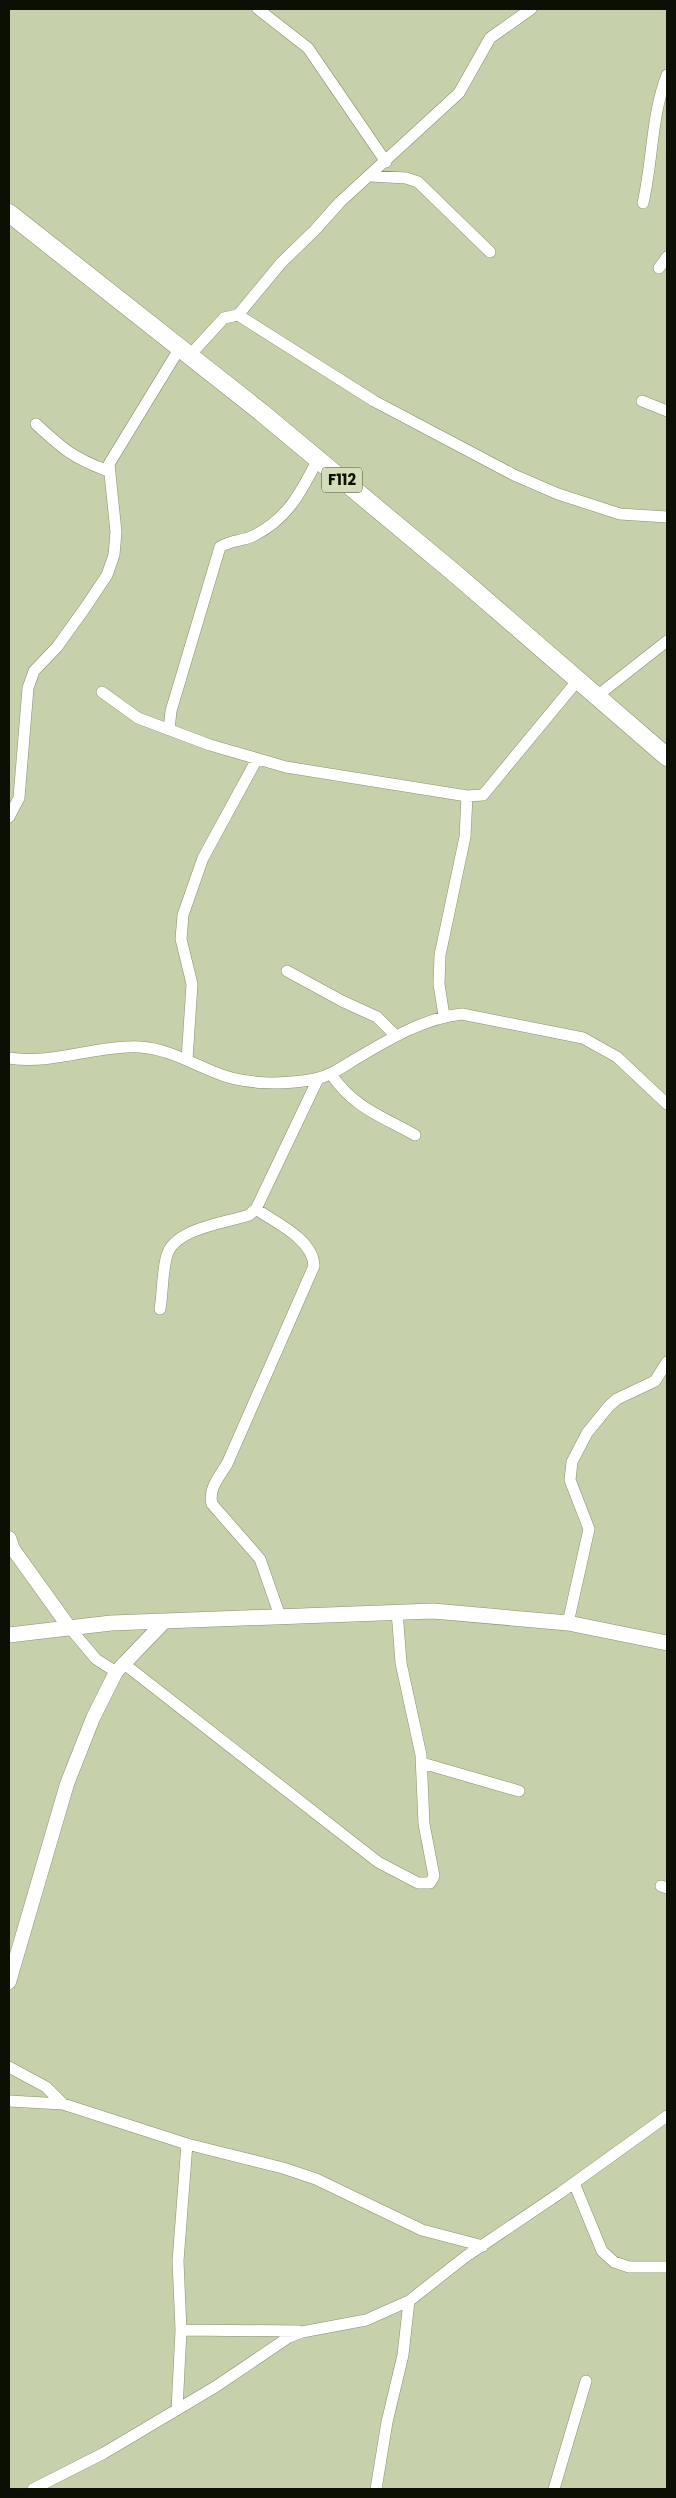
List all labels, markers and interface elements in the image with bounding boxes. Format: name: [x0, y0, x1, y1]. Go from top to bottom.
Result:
road number: F112: [322, 468, 362, 492]

